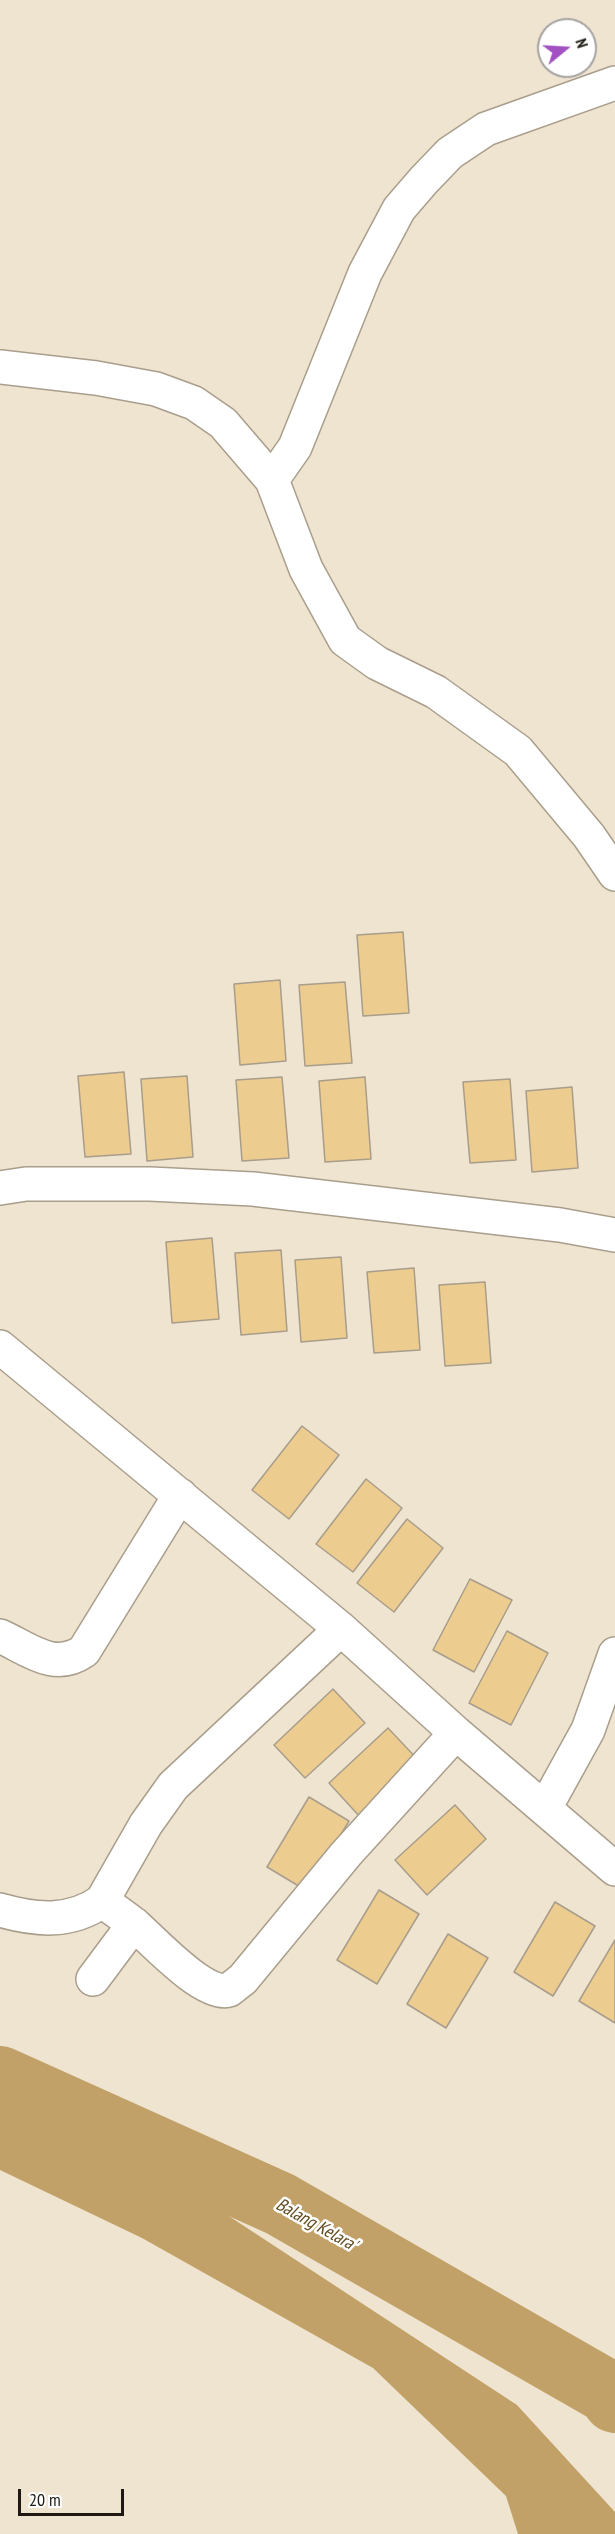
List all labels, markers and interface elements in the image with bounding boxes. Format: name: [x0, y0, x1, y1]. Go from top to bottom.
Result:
north arrow: [537, 18, 597, 78]
text: N: [571, 36, 593, 50]
water label: Balang Kelara': [272, 2194, 360, 2256]
scale bar: [21, 2477, 128, 2515]
text: 20 m: [29, 2488, 61, 2511]

